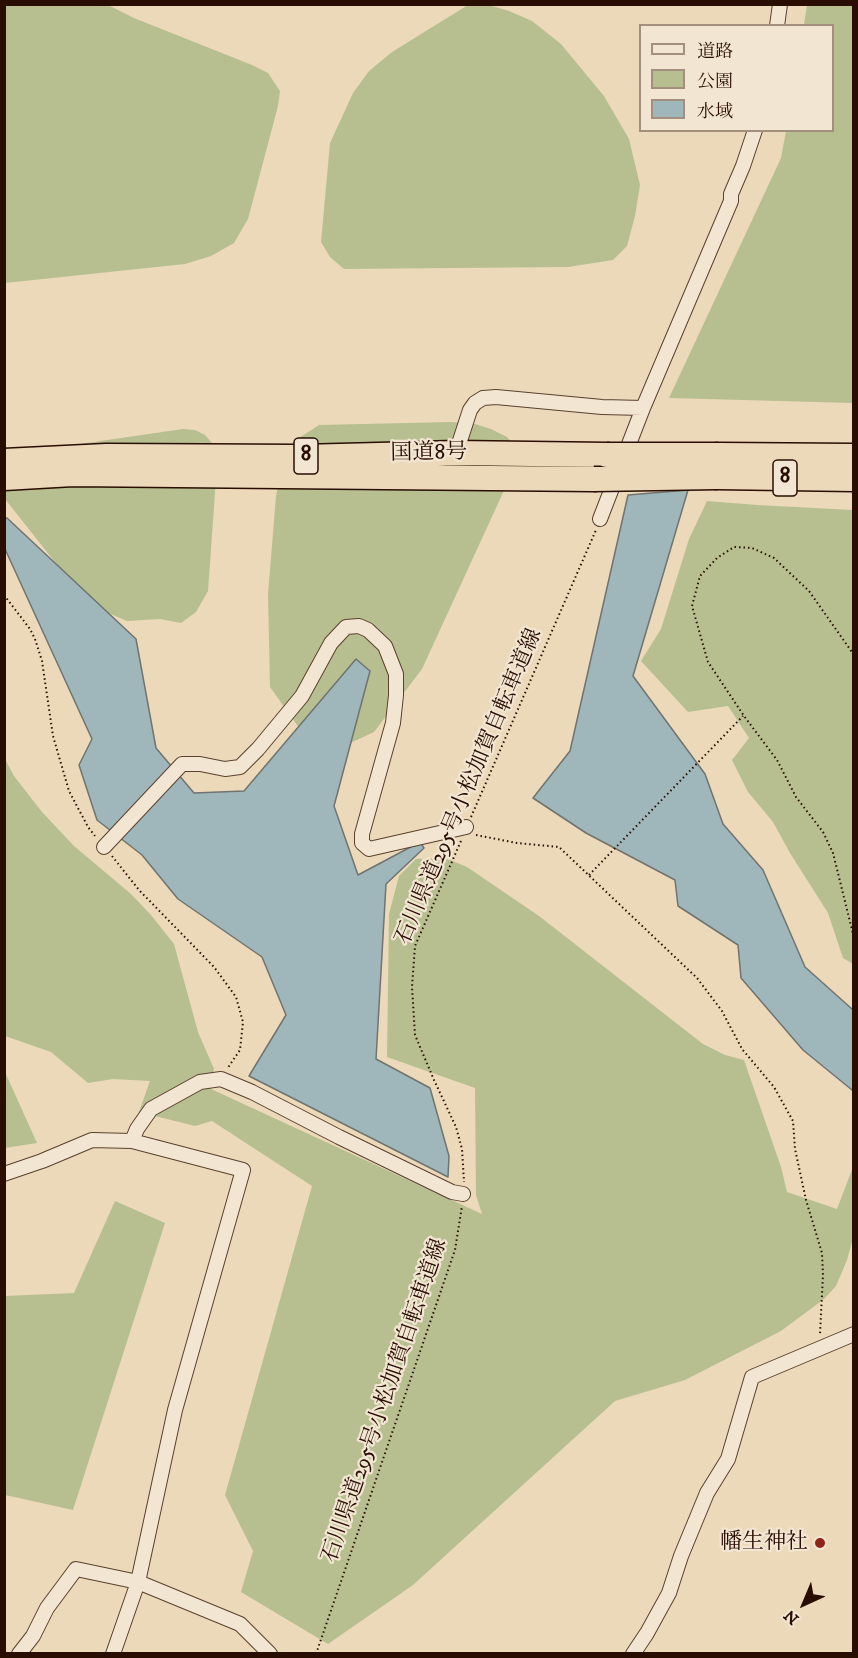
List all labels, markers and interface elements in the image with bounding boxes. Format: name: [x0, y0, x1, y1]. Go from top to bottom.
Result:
legend: [639, 24, 834, 132]
text: 道路: [697, 41, 733, 63]
text: 公園: [697, 71, 733, 93]
text: 水域: [697, 101, 733, 123]
road number: 8: [294, 438, 318, 474]
street label: 国道8号: [390, 440, 468, 468]
road number: 8: [773, 460, 797, 496]
street label: 石川県道295号小松加賀自転車道線: [391, 625, 549, 949]
street label: 石川県道295号小松加賀自転車道線: [318, 1236, 454, 1566]
place label: 幡生神社: [720, 1530, 808, 1556]
marker: 幡生神社: [813, 1536, 827, 1550]
north arrow: [774, 1574, 834, 1634]
text: N: [780, 1605, 803, 1629]

